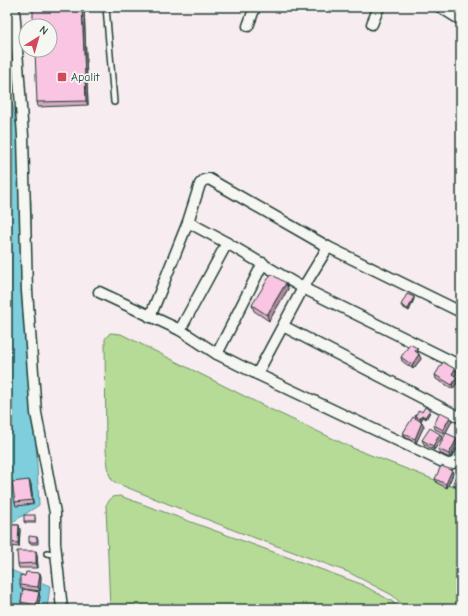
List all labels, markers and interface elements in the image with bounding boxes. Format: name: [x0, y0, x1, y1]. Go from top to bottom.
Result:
north arrow: [18, 18, 58, 58]
text: N: [37, 23, 50, 38]
place label: Apalit: [71, 70, 100, 84]
marker: Apalit: [56, 71, 68, 83]

